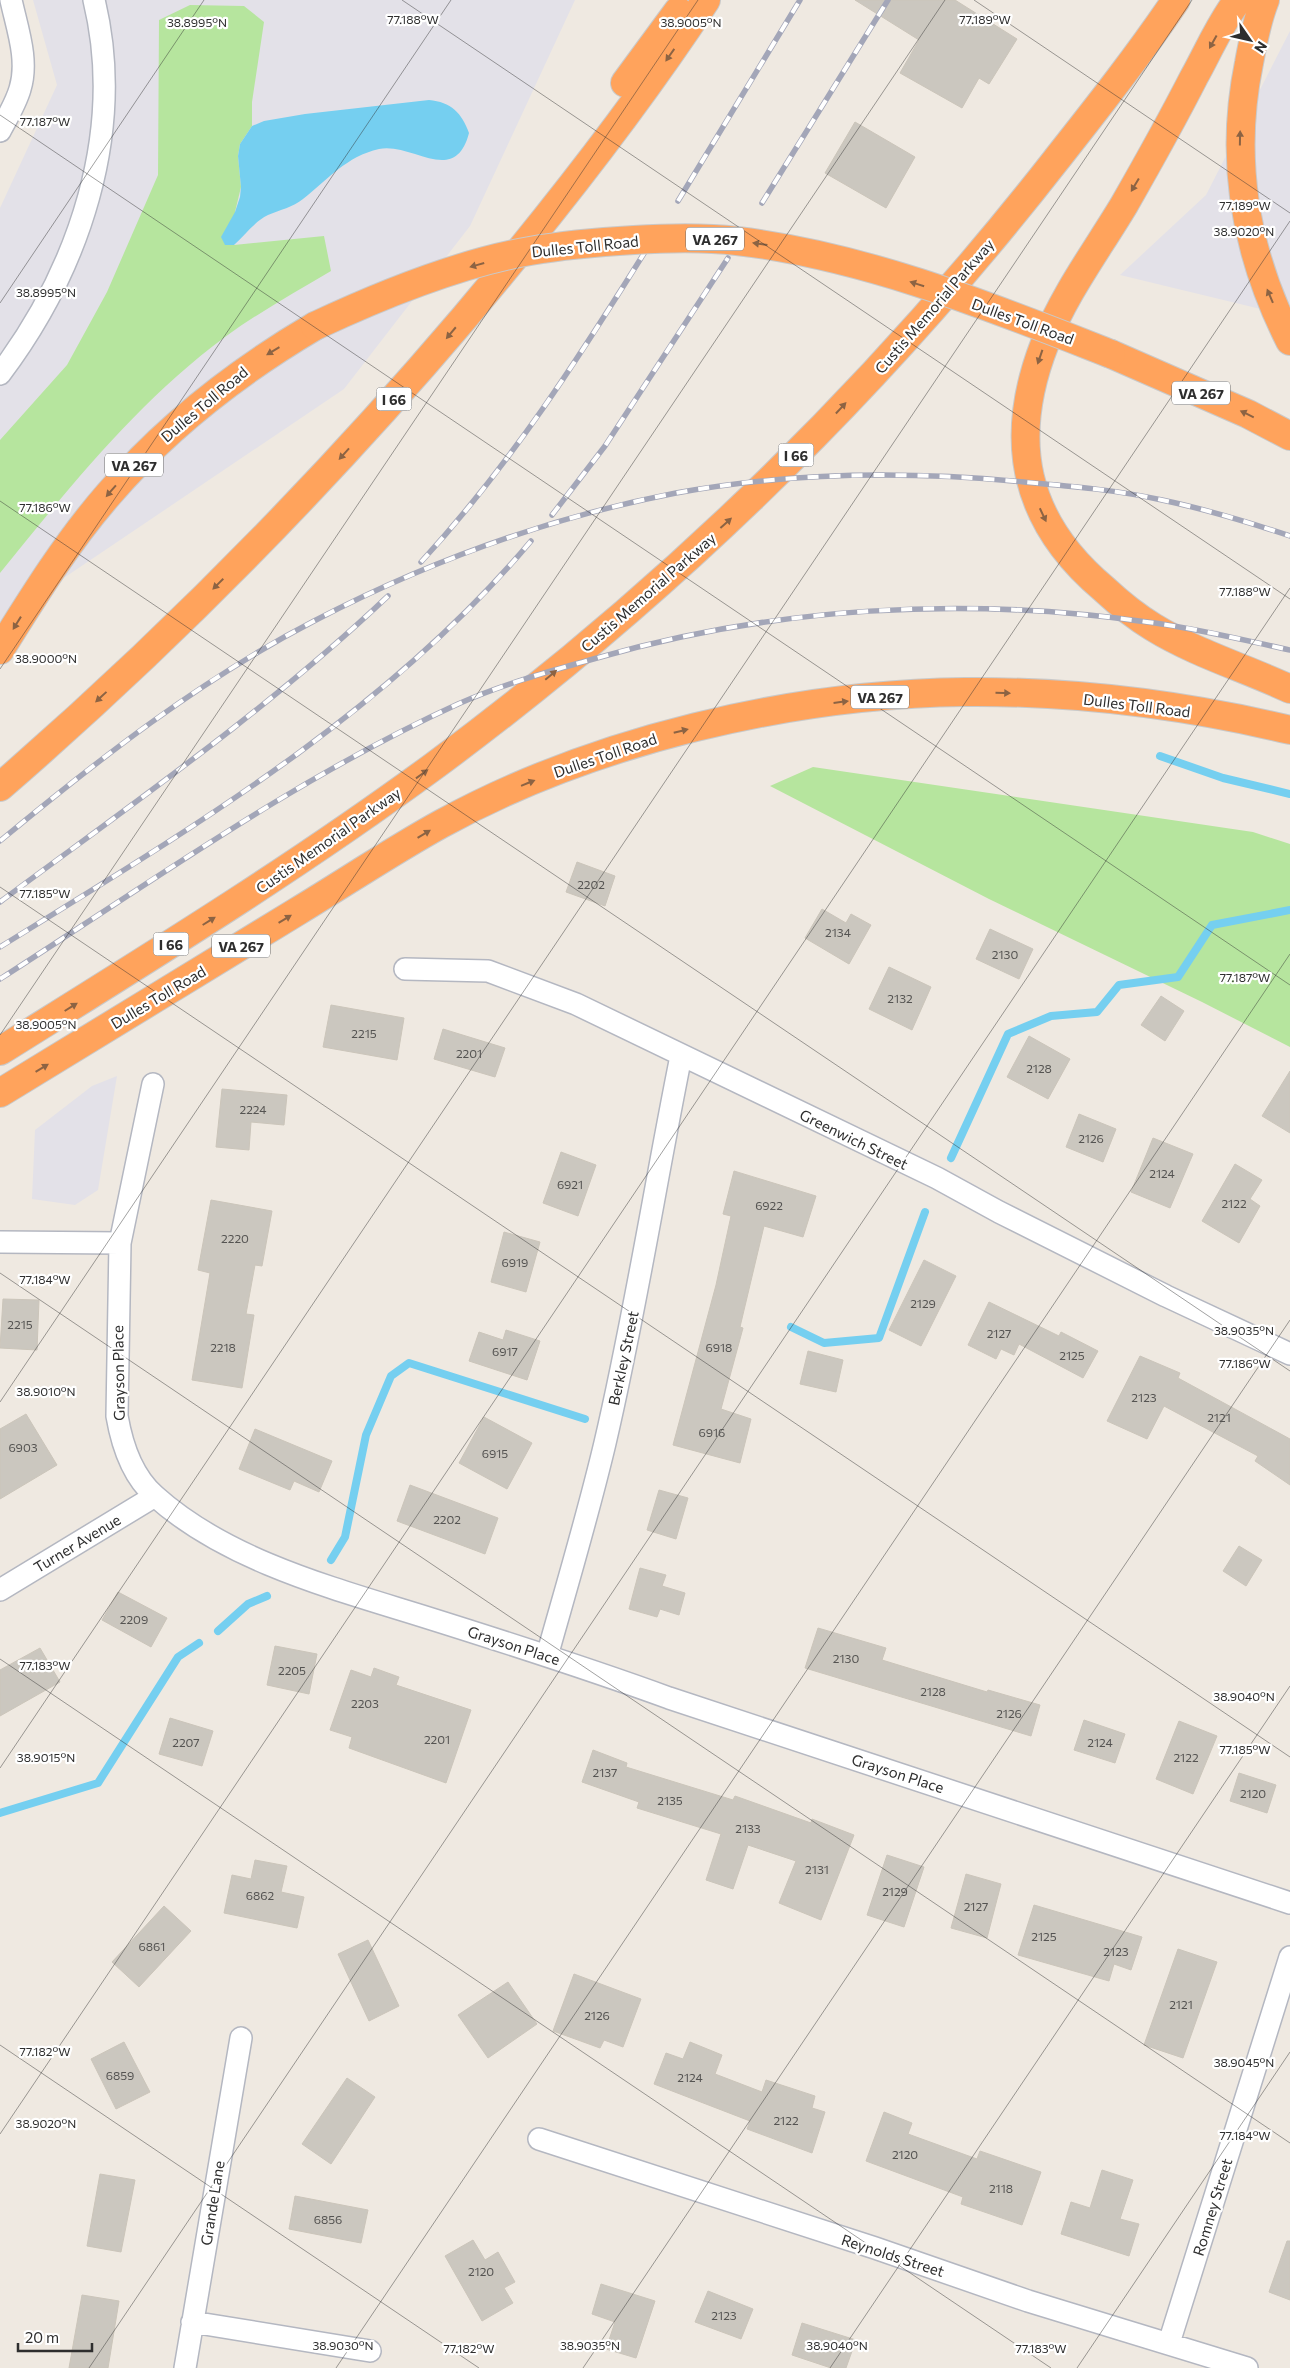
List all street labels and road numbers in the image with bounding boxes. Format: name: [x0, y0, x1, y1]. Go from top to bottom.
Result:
road number: VA 267: [686, 228, 744, 250]
street label: Dulles Toll Road: [531, 231, 639, 261]
street label: Custis Memorial Parkway: [871, 235, 998, 377]
street label: Dulles Toll Road: [969, 294, 1077, 348]
street label: Dulles Toll Road: [157, 363, 251, 445]
road number: VA 267: [1172, 382, 1230, 404]
road number: I 66: [376, 388, 412, 410]
road number: I 66: [778, 444, 814, 466]
road number: VA 267: [105, 454, 163, 476]
street label: Custis Memorial Parkway: [577, 528, 719, 655]
road number: VA 267: [851, 686, 909, 709]
street label: Dulles Toll Road: [1082, 690, 1192, 720]
street label: Dulles Toll Road: [551, 729, 659, 781]
street label: Custis Memorial Parkway: [252, 783, 404, 897]
road number: I 66: [154, 932, 188, 956]
road number: VA 267: [212, 934, 270, 958]
street label: Dulles Toll Road: [107, 962, 209, 1032]
street label: Greenwich Street: [797, 1105, 911, 1173]
street label: Berkley Street: [604, 1309, 642, 1407]
street label: Grayson Place: [108, 1325, 128, 1421]
street label: Turner Avenue: [30, 1510, 124, 1576]
street label: Grayson Place: [466, 1622, 562, 1668]
street label: Grayson Place: [850, 1750, 946, 1796]
street label: Romney Street: [1189, 2156, 1235, 2258]
street label: Grande Lane: [196, 2159, 228, 2247]
street label: Reynolds Street: [839, 2230, 947, 2280]

